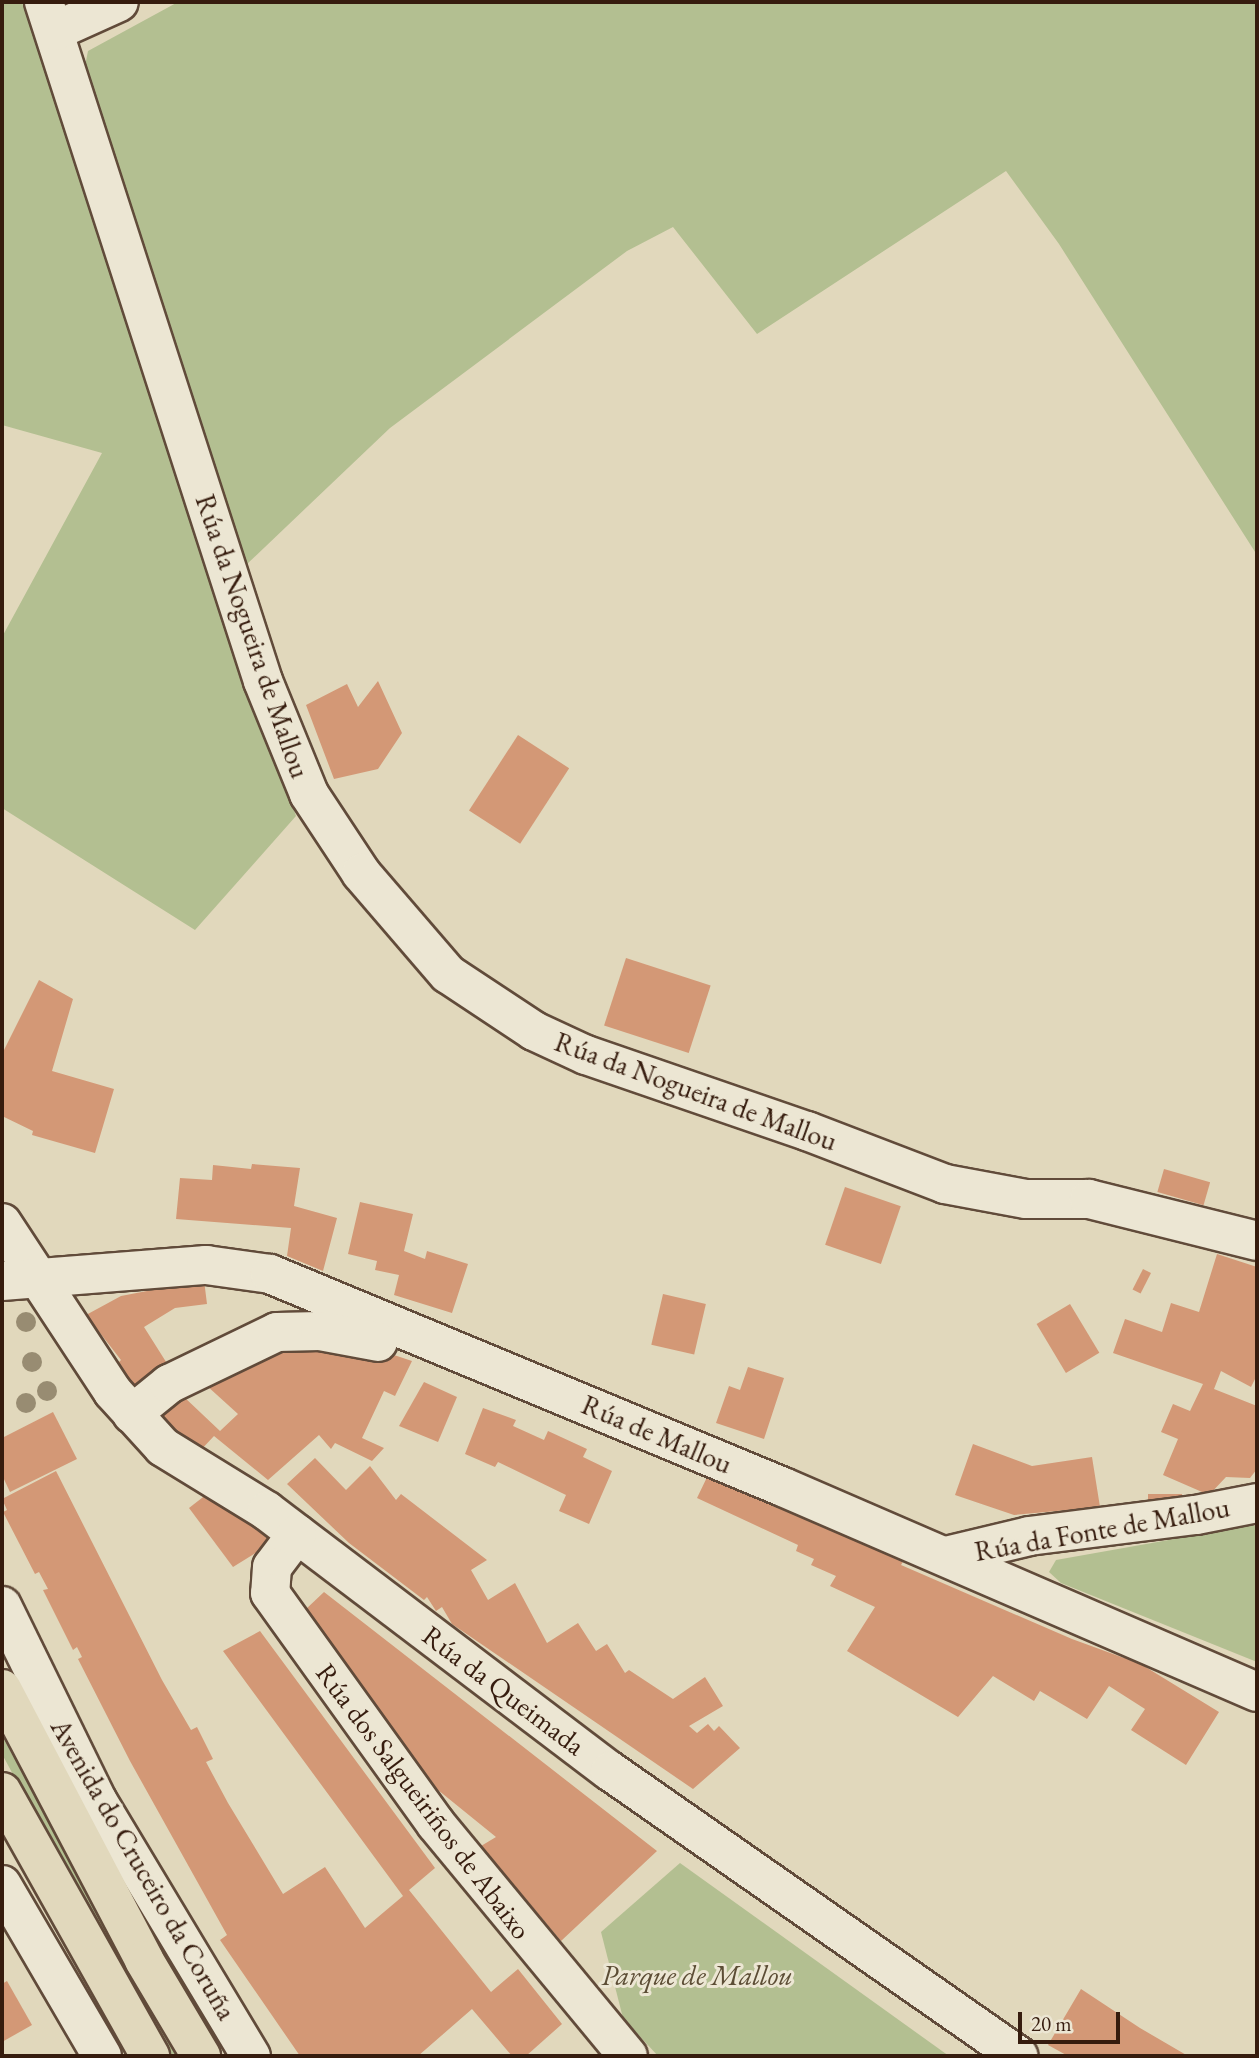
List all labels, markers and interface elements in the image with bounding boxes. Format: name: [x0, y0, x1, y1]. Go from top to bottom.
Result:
street label: Rúa da Nogueira de Mallou: [189, 490, 317, 782]
street label: Rúa da Nogueira de Mallou: [550, 1024, 842, 1158]
street label: Rúa de Mallou: [577, 1387, 737, 1481]
street label: Rúa da Fonte de Mallou: [972, 1490, 1232, 1568]
street label: Rúa da Queimada: [416, 1618, 592, 1762]
street label: Rúa dos Salgueiriños de Abaixo: [309, 1657, 539, 1945]
street label: Avenida do Cruceiro da Coruña: [44, 1712, 244, 2026]
park label: Parque de Mallou: [601, 1958, 793, 1992]
scale bar: [1021, 1998, 1122, 2042]
text: 20 m: [1031, 2010, 1072, 2037]

